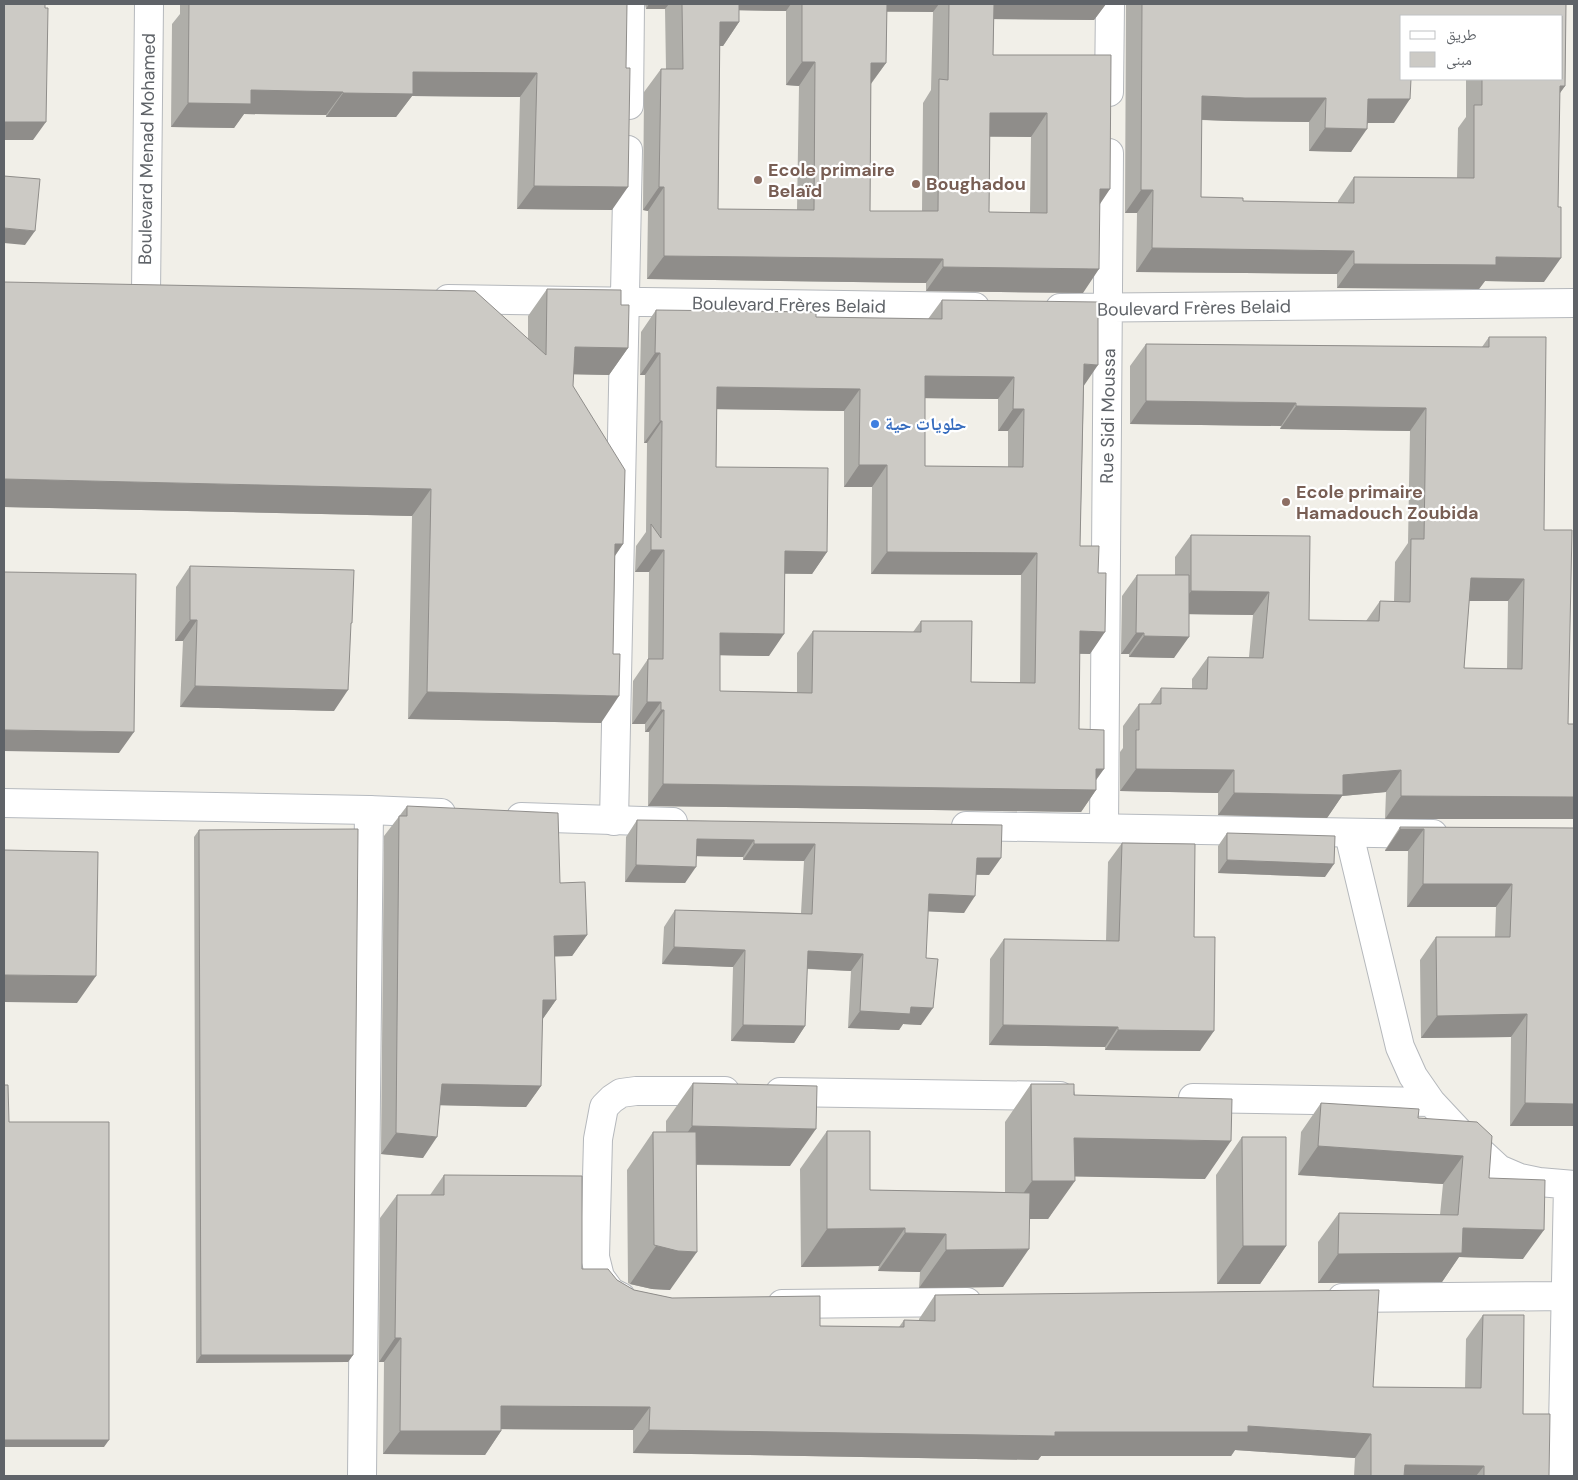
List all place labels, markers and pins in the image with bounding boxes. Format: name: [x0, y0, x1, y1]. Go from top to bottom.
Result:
place label: Ecole primaire Belaïd: [768, 158, 895, 203]
place label: Boughadou: [926, 172, 1026, 196]
marker: Ecole primaire Belaïd: [752, 174, 764, 186]
marker: Boughadou: [910, 178, 922, 190]
place label: حلويات حية: [885, 412, 967, 436]
marker: حلويات حية: [869, 418, 881, 430]
place label: Ecole primaire Hamadouch Zoubida: [1296, 480, 1479, 525]
marker: Ecole primaire Hamadouch Zoubida: [1280, 496, 1292, 508]

